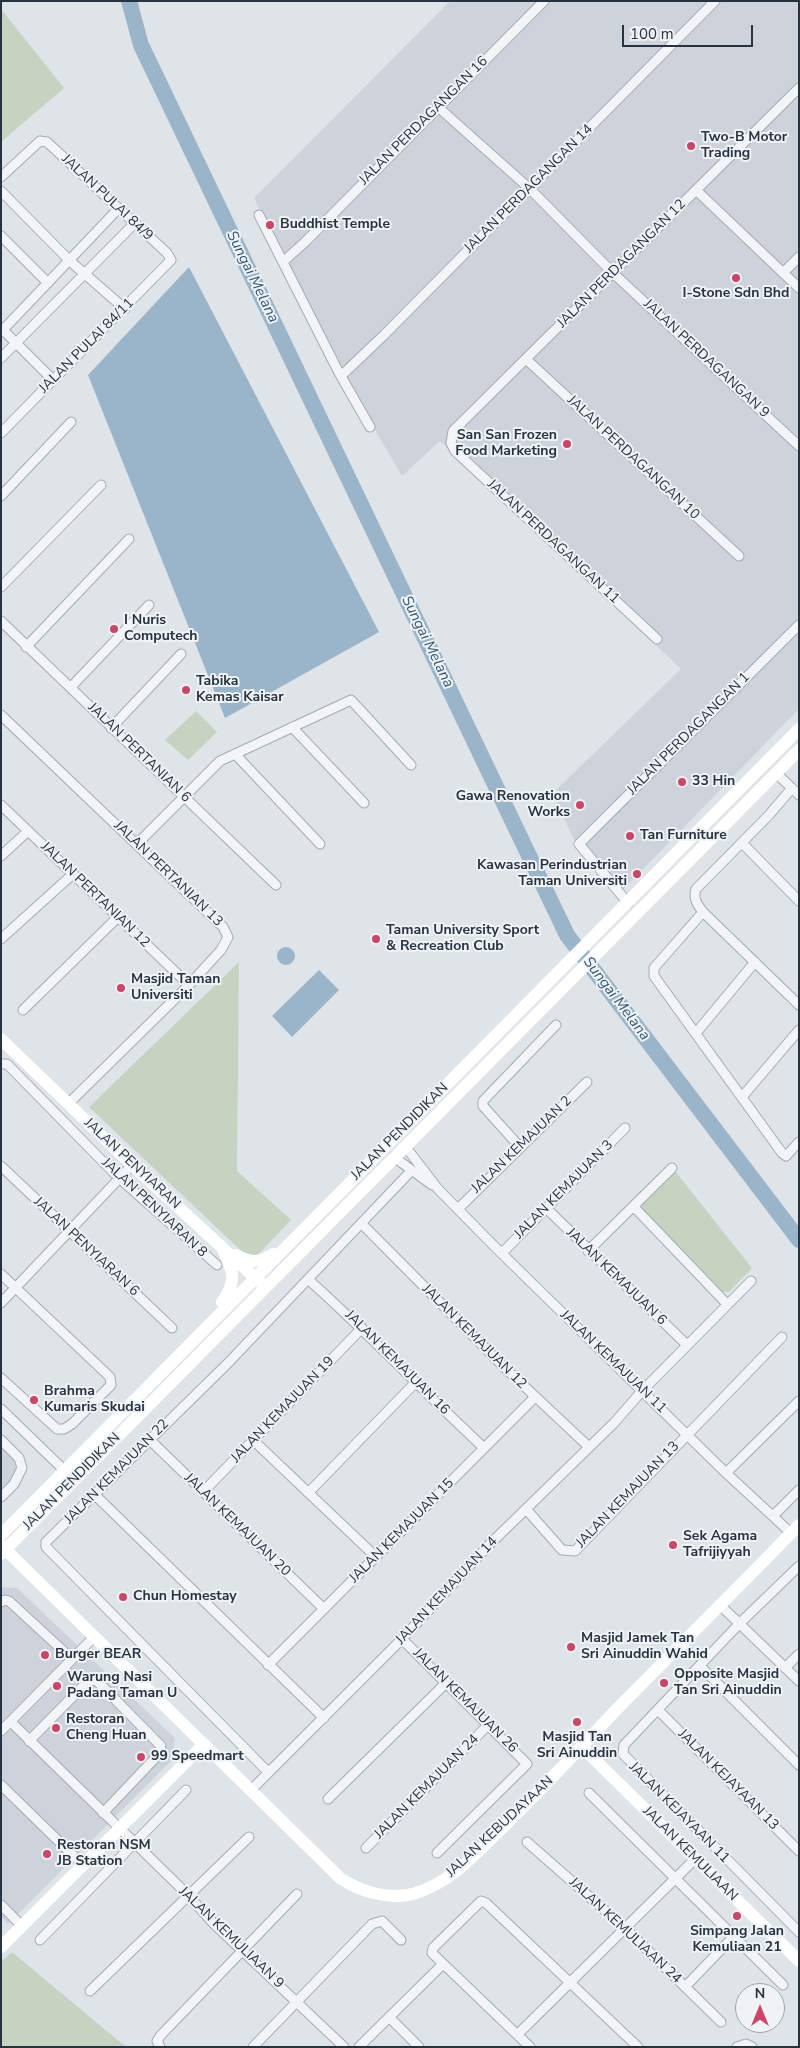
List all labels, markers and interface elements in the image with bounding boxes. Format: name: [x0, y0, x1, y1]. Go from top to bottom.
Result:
scale bar: [625, 15, 756, 47]
text: 100 m: [630, 24, 674, 44]
street label: JALAN PERDAGANGAN 16: [356, 53, 492, 189]
street label: JALAN PERDAGANGAN 14: [461, 121, 597, 257]
place label: Two-B Motor Trading: [701, 130, 787, 162]
marker: Two-B Motor Trading: [685, 140, 697, 152]
street label: JALAN PULAI 84/9: [58, 151, 156, 245]
street label: JALAN PERDAGANGAN 12: [554, 196, 690, 332]
place label: Buddhist Temple: [280, 217, 390, 233]
marker: Buddhist Temple: [264, 219, 276, 231]
water label: Sungai Melana: [222, 228, 282, 326]
marker: I-Stone Sdn Bhd: [730, 272, 742, 284]
place label: I-Stone Sdn Bhd: [683, 286, 789, 302]
street label: JALAN PULAI 84/11: [36, 295, 138, 397]
street label: JALAN PERDAGANGAN 9: [639, 296, 773, 422]
street label: JALAN PERDAGANGAN 10: [563, 392, 703, 524]
place label: San San Frozen Food Marketing: [455, 428, 557, 461]
marker: San San Frozen Food Marketing: [561, 438, 573, 450]
street label: JALAN PERDAGANGAN 11: [483, 476, 623, 608]
water label: Sungai Melana: [397, 593, 457, 691]
place label: I Nuris Computech: [124, 613, 198, 646]
marker: I Nuris Computech: [108, 623, 120, 635]
street label: JALAN PERDAGANGAN 1: [624, 669, 754, 799]
place label: Tabika Kemas Kaisar: [196, 674, 284, 706]
marker: Tabika Kemas Kaisar: [180, 684, 192, 696]
street label: JALAN PERTANIAN 6: [84, 700, 194, 806]
place label: 33 Hin: [692, 774, 735, 790]
marker: 33 Hin: [676, 776, 688, 788]
place label: Gawa Renovation Works: [456, 789, 570, 822]
marker: Gawa Renovation Works: [574, 799, 586, 811]
street label: JALAN PERTANIAN 13: [110, 818, 226, 930]
place label: Tan Furniture: [640, 828, 727, 844]
marker: Tan Furniture: [624, 830, 636, 842]
street label: JALAN PERTANIAN 12: [37, 839, 153, 951]
place label: Kawasan Perindustrian Taman Universiti: [477, 858, 627, 890]
marker: Kawasan Perindustrian Taman Universiti: [631, 868, 643, 880]
place label: Taman University Sport & Recreation Club: [386, 923, 539, 956]
marker: Taman University Sport & Recreation Club: [370, 933, 382, 945]
water label: Sungai Melana: [579, 954, 653, 1044]
place label: Masjid Taman Universiti: [131, 972, 220, 1004]
marker: Masjid Taman Universiti: [115, 982, 127, 994]
street label: JALAN PENDIDIKAN: [348, 1080, 452, 1184]
street label: JALAN KEMAJUAN 2: [468, 1093, 576, 1197]
street label: JALAN PENYIARAN: [80, 1115, 184, 1213]
street label: JALAN KEMAJUAN 3: [511, 1137, 617, 1243]
street label: JALAN PENYIARAN 8: [98, 1155, 210, 1261]
street label: JALAN PENYIARAN 6: [30, 1194, 142, 1300]
street label: JALAN KEMAJUAN 6: [562, 1225, 670, 1329]
street label: JALAN KEMAJUAN 12: [418, 1281, 530, 1393]
street label: JALAN KEMAJUAN 16: [341, 1307, 453, 1419]
street label: JALAN KEMAJUAN 11: [556, 1307, 670, 1417]
street label: JALAN KEMAJUAN 19: [228, 1353, 338, 1467]
place label: Brahma Kumaris Skudai: [44, 1384, 145, 1416]
marker: Brahma Kumaris Skudai: [28, 1394, 40, 1406]
street label: JALAN KEMAJUAN 22: [61, 1416, 173, 1528]
street label: JALAN PENDIDIKAN: [20, 1430, 124, 1534]
street label: JALAN KEMAJUAN 13: [573, 1438, 683, 1552]
street label: JALAN KEMAJUAN 20: [180, 1470, 294, 1580]
street label: JALAN KEMAJUAN 15: [346, 1475, 458, 1587]
place label: Sek Agama Tafrijiyyah: [683, 1529, 757, 1561]
street label: JALAN KEMAJUAN 14: [393, 1534, 501, 1648]
marker: Sek Agama Tafrijiyyah: [667, 1539, 679, 1551]
place label: Chun Homestay: [133, 1589, 237, 1605]
marker: Chun Homestay: [117, 1591, 129, 1603]
place label: Masjid Jamek Tan Sri Ainuddin Wahid: [581, 1631, 708, 1664]
marker: Masjid Jamek Tan Sri Ainuddin Wahid: [565, 1641, 577, 1653]
street label: JALAN KEMAJUAN 26: [409, 1645, 521, 1757]
place label: Burger BEAR: [55, 1647, 141, 1663]
marker: Burger BEAR: [39, 1649, 51, 1661]
place label: Opposite Masjid Tan Sri Ainuddin: [674, 1667, 782, 1700]
place label: Warung Nasi Padang Taman U: [67, 1670, 177, 1702]
marker: Opposite Masjid Tan Sri Ainuddin: [658, 1677, 670, 1689]
marker: Warung Nasi Padang Taman U: [51, 1680, 63, 1692]
place label: Restoran Cheng Huan: [66, 1712, 146, 1744]
marker: Masjid Tan Sri Ainuddin: [571, 1716, 583, 1728]
marker: Restoran Cheng Huan: [50, 1722, 62, 1734]
street label: JALAN KEJAYAAN 13: [674, 1726, 782, 1834]
place label: Masjid Tan Sri Ainuddin: [537, 1730, 617, 1762]
street label: JALAN KEMAJUAN 24: [371, 1731, 483, 1843]
place label: 99 Speedmart: [151, 1749, 244, 1765]
marker: 99 Speedmart: [135, 1751, 147, 1763]
street label: JALAN KEJAYAAN 11: [625, 1759, 733, 1867]
street label: JALAN KEBUDAYAAN: [443, 1773, 557, 1881]
street label: JALAN KEMULIAAN: [639, 1803, 741, 1905]
place label: Restoran NSM JB Station: [57, 1838, 151, 1870]
marker: Restoran NSM JB Station: [41, 1848, 53, 1860]
street label: JALAN KEMULIAAN 24: [565, 1875, 685, 1987]
street label: JALAN KEMULIAAN 9: [175, 1884, 287, 1992]
marker: Simpang Jalan Kemuliaan 21: [731, 1910, 743, 1922]
place label: Simpang Jalan Kemuliaan 21: [690, 1924, 784, 1956]
north arrow: [735, 1983, 785, 2033]
text: N: [755, 1984, 765, 2003]

